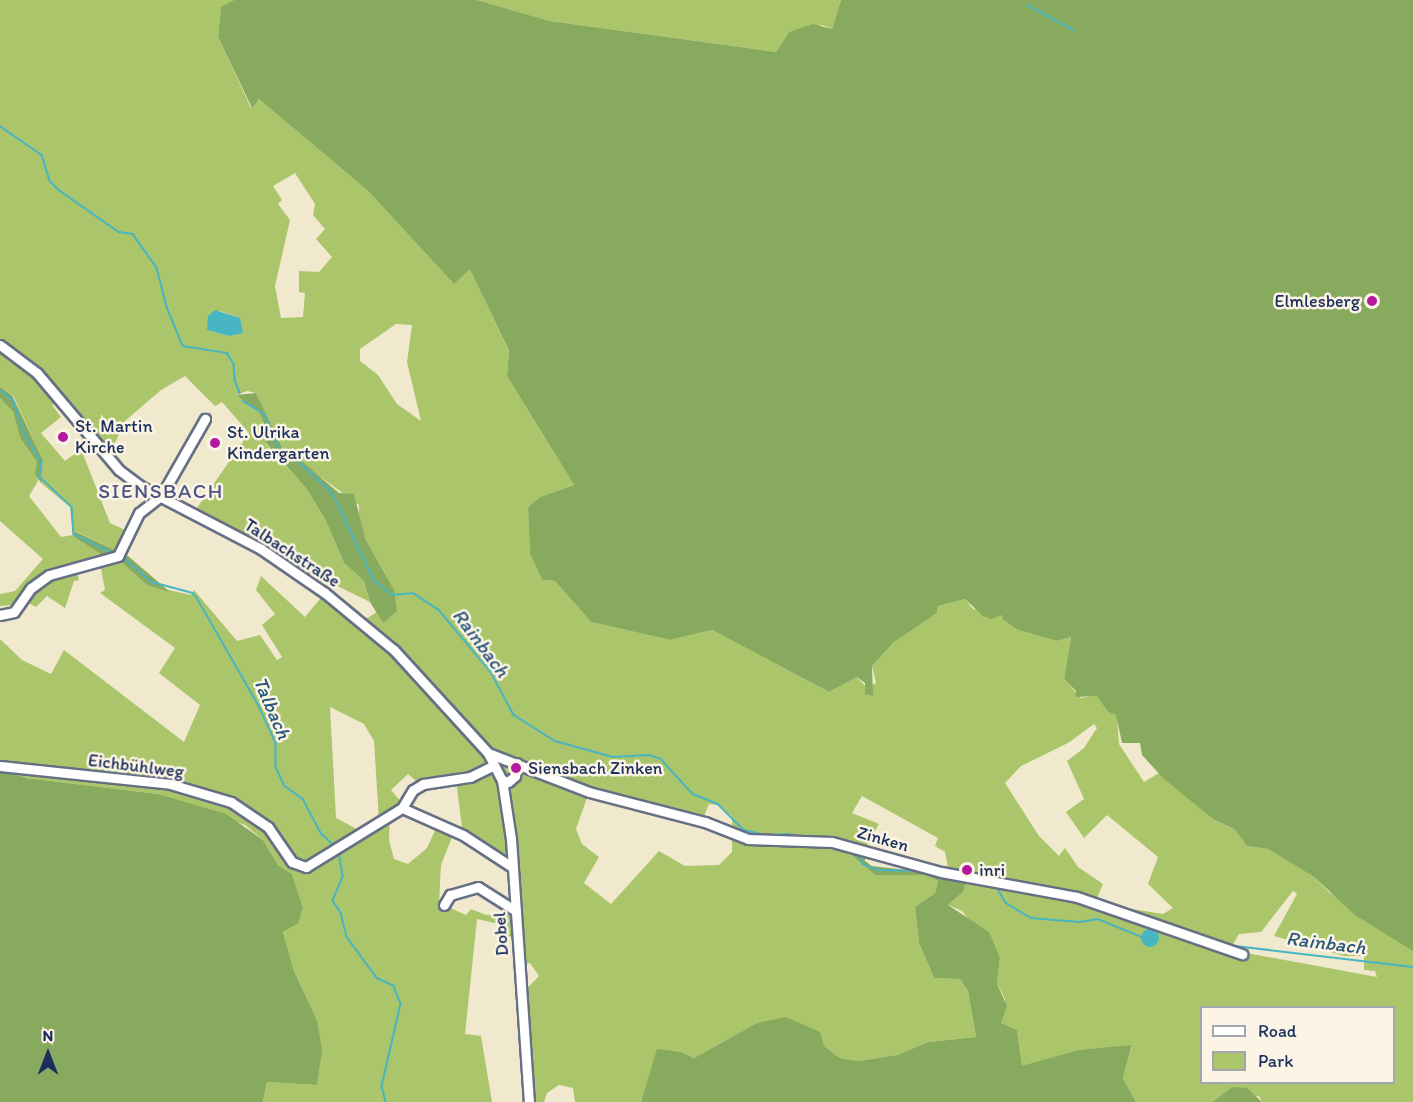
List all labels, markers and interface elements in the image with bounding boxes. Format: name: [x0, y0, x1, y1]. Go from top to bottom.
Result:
place label: Elmlesberg: [1275, 290, 1360, 312]
marker: Elmlesberg: [1365, 294, 1379, 308]
place label: St. Martin Kirche: [75, 416, 153, 458]
place label: St. Ulrika Kindergarten: [227, 422, 329, 464]
marker: St. Martin Kirche: [56, 430, 70, 444]
marker: St. Ulrika Kindergarten: [208, 436, 222, 450]
district label: SIENSBACH: [98, 478, 224, 504]
street label: Talbachstraße: [240, 514, 344, 592]
water label: Rainbach: [447, 604, 515, 682]
water label: Talbach: [248, 673, 296, 743]
street label: Eichbühlweg: [87, 749, 185, 783]
place label: Siensbach Zinken: [528, 757, 663, 779]
marker: Siensbach Zinken: [509, 761, 523, 775]
street label: Zinken: [855, 821, 911, 857]
place label: inri: [979, 859, 1005, 881]
marker: inri: [960, 863, 974, 877]
street label: Dobel: [489, 911, 513, 957]
water label: Rainbach: [1285, 926, 1367, 960]
legend: [1200, 1006, 1395, 1084]
text: Road: [1258, 1020, 1297, 1042]
north arrow: [18, 1024, 78, 1084]
text: N: [43, 1026, 53, 1045]
text: Park: [1258, 1050, 1293, 1072]

